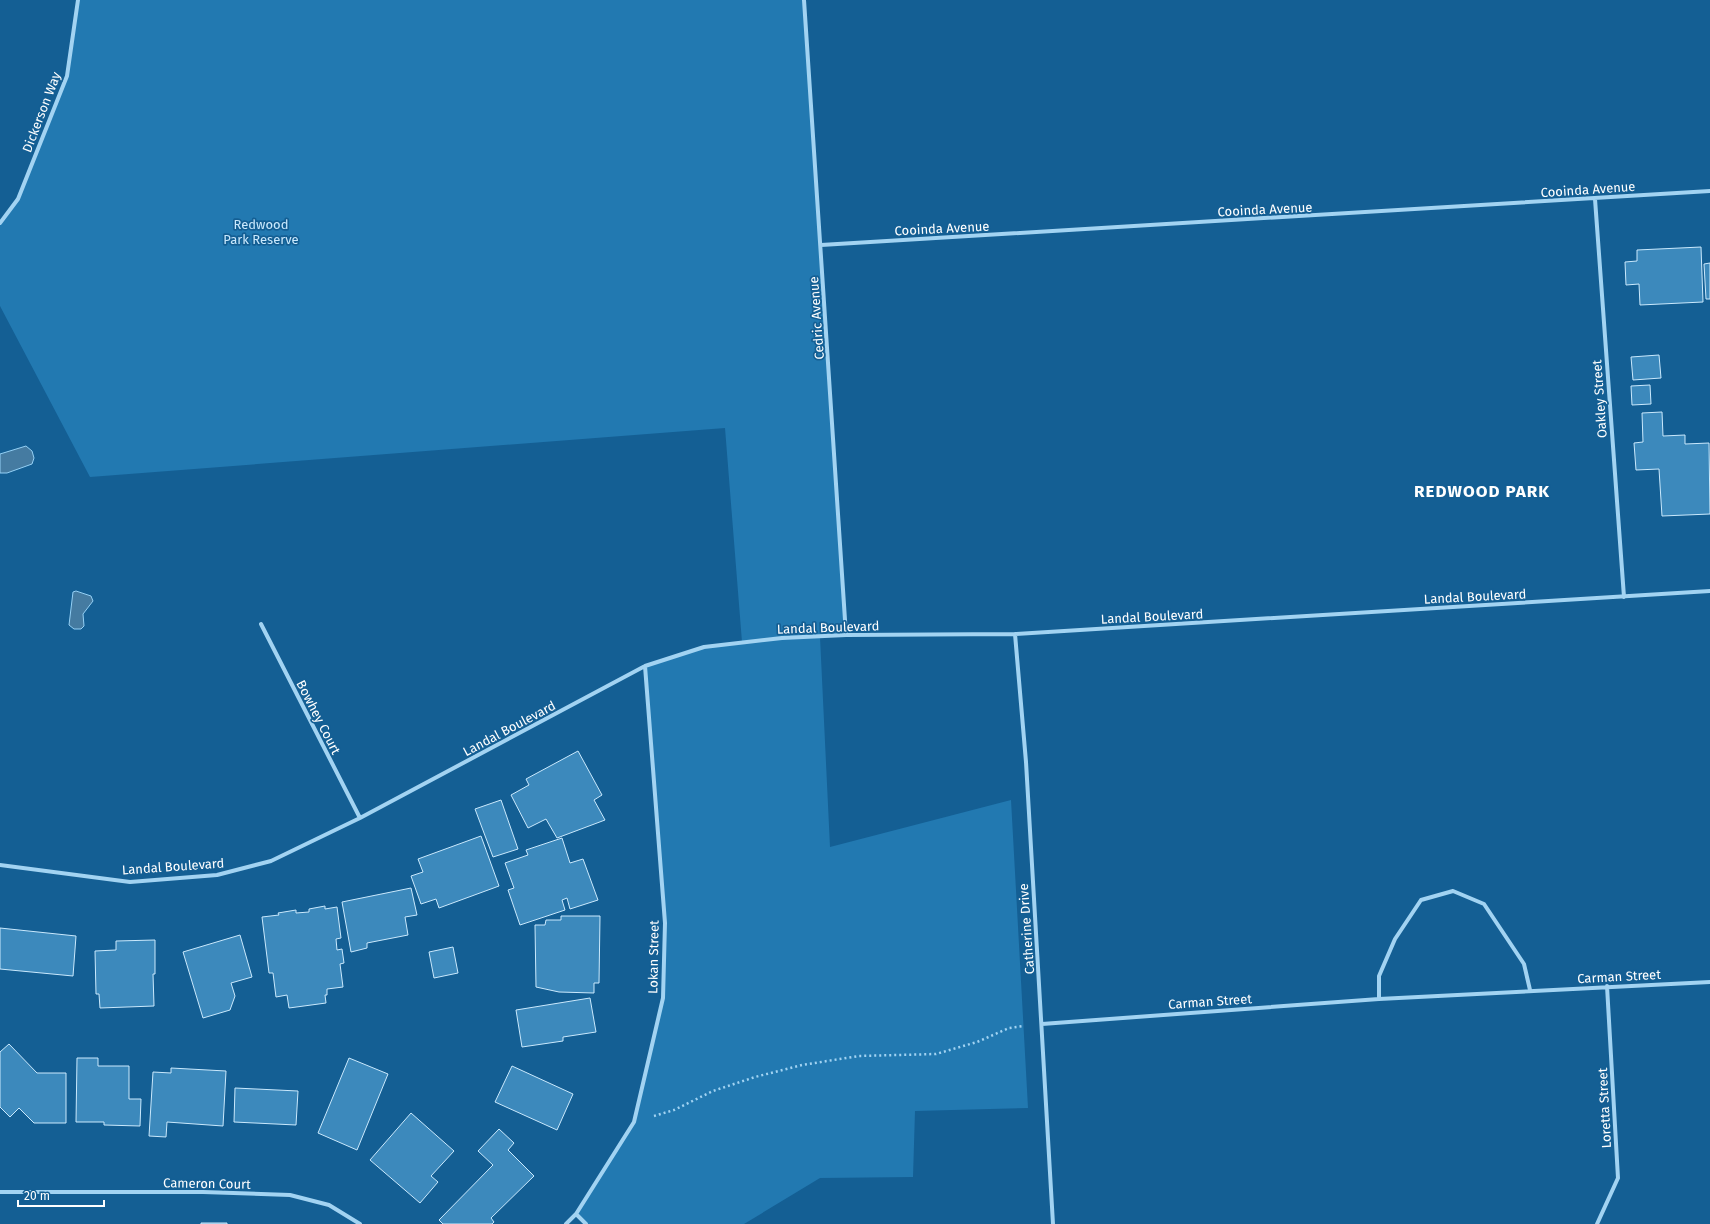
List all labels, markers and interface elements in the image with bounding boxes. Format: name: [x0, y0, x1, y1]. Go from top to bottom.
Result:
street label: Dickerson Way: [19, 69, 64, 155]
street label: Cooinda Avenue: [1540, 179, 1636, 200]
street label: Cooinda Avenue: [1217, 200, 1313, 219]
park label: Redwood Park Reserve: [223, 217, 299, 247]
street label: Cooinda Avenue: [894, 219, 990, 238]
street label: Cedric Avenue: [806, 276, 827, 360]
street label: Oakley Street: [1589, 359, 1610, 439]
district label: REDWOOD PARK: [1414, 481, 1550, 502]
street label: Landal Boulevard: [1423, 586, 1527, 607]
street label: Landal Boulevard: [1100, 606, 1204, 627]
street label: Landal Boulevard: [777, 618, 880, 637]
street label: Bowhey Court: [293, 678, 344, 757]
street label: Landal Boulevard: [460, 698, 558, 759]
street label: Landal Boulevard: [121, 855, 225, 878]
street label: Catherine Drive: [1016, 883, 1037, 975]
street label: Lokan Street: [645, 920, 662, 994]
street label: Carman Street: [1577, 967, 1662, 986]
street label: Carman Street: [1168, 991, 1253, 1012]
street label: Loretta Street: [1595, 1067, 1614, 1149]
street label: Cameron Court: [163, 1175, 251, 1192]
scale bar: [18, 1182, 104, 1208]
text: 20 m: [24, 1189, 50, 1203]

